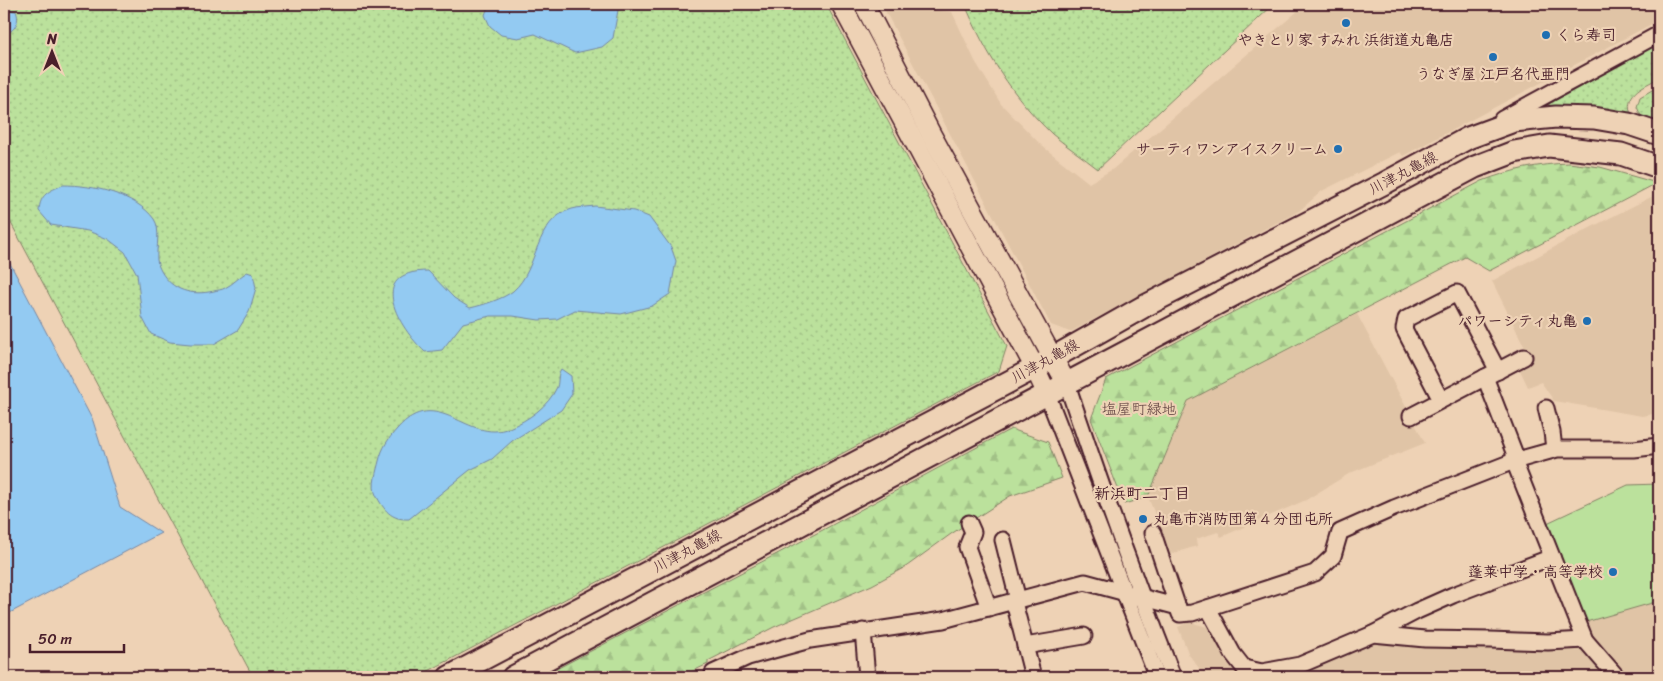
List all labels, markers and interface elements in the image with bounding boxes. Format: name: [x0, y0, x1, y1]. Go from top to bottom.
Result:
marker: やきとり家 すみれ 浜街道丸亀店: [1340, 17, 1352, 29]
place label: くら寿司: [1556, 22, 1616, 48]
text: N: [46, 27, 57, 52]
place label: やきとり家 すみれ 浜街道丸亀店: [1238, 27, 1454, 53]
north arrow: [28, 28, 78, 78]
marker: くら寿司: [1540, 29, 1552, 41]
marker: うなぎ屋 江戸名代亜門: [1487, 51, 1499, 63]
place label: うなぎ屋 江戸名代亜門: [1416, 61, 1570, 87]
place label: サーティワンアイスクリーム: [1136, 136, 1328, 162]
marker: サーティワンアイスクリーム: [1332, 143, 1344, 155]
street label: 川津丸亀線: [1364, 144, 1442, 202]
place label: パワーシティ丸亀: [1458, 308, 1577, 334]
marker: パワーシティ丸亀: [1581, 315, 1593, 327]
street label: 川津丸亀線: [1006, 331, 1084, 391]
park label: 塩屋町緑地: [1101, 396, 1177, 422]
district label: 新浜町二丁目: [1094, 479, 1190, 508]
place label: 丸亀市消防団第４分団屯所: [1153, 506, 1333, 532]
marker: 丸亀市消防団第４分団屯所: [1137, 513, 1149, 525]
street label: 川津丸亀線: [648, 522, 726, 580]
place label: 蓬莱中学・高等学校: [1468, 559, 1603, 585]
marker: 蓬莱中学・高等学校: [1607, 566, 1619, 578]
scale bar: [30, 621, 124, 653]
text: 50 m: [38, 626, 73, 652]

